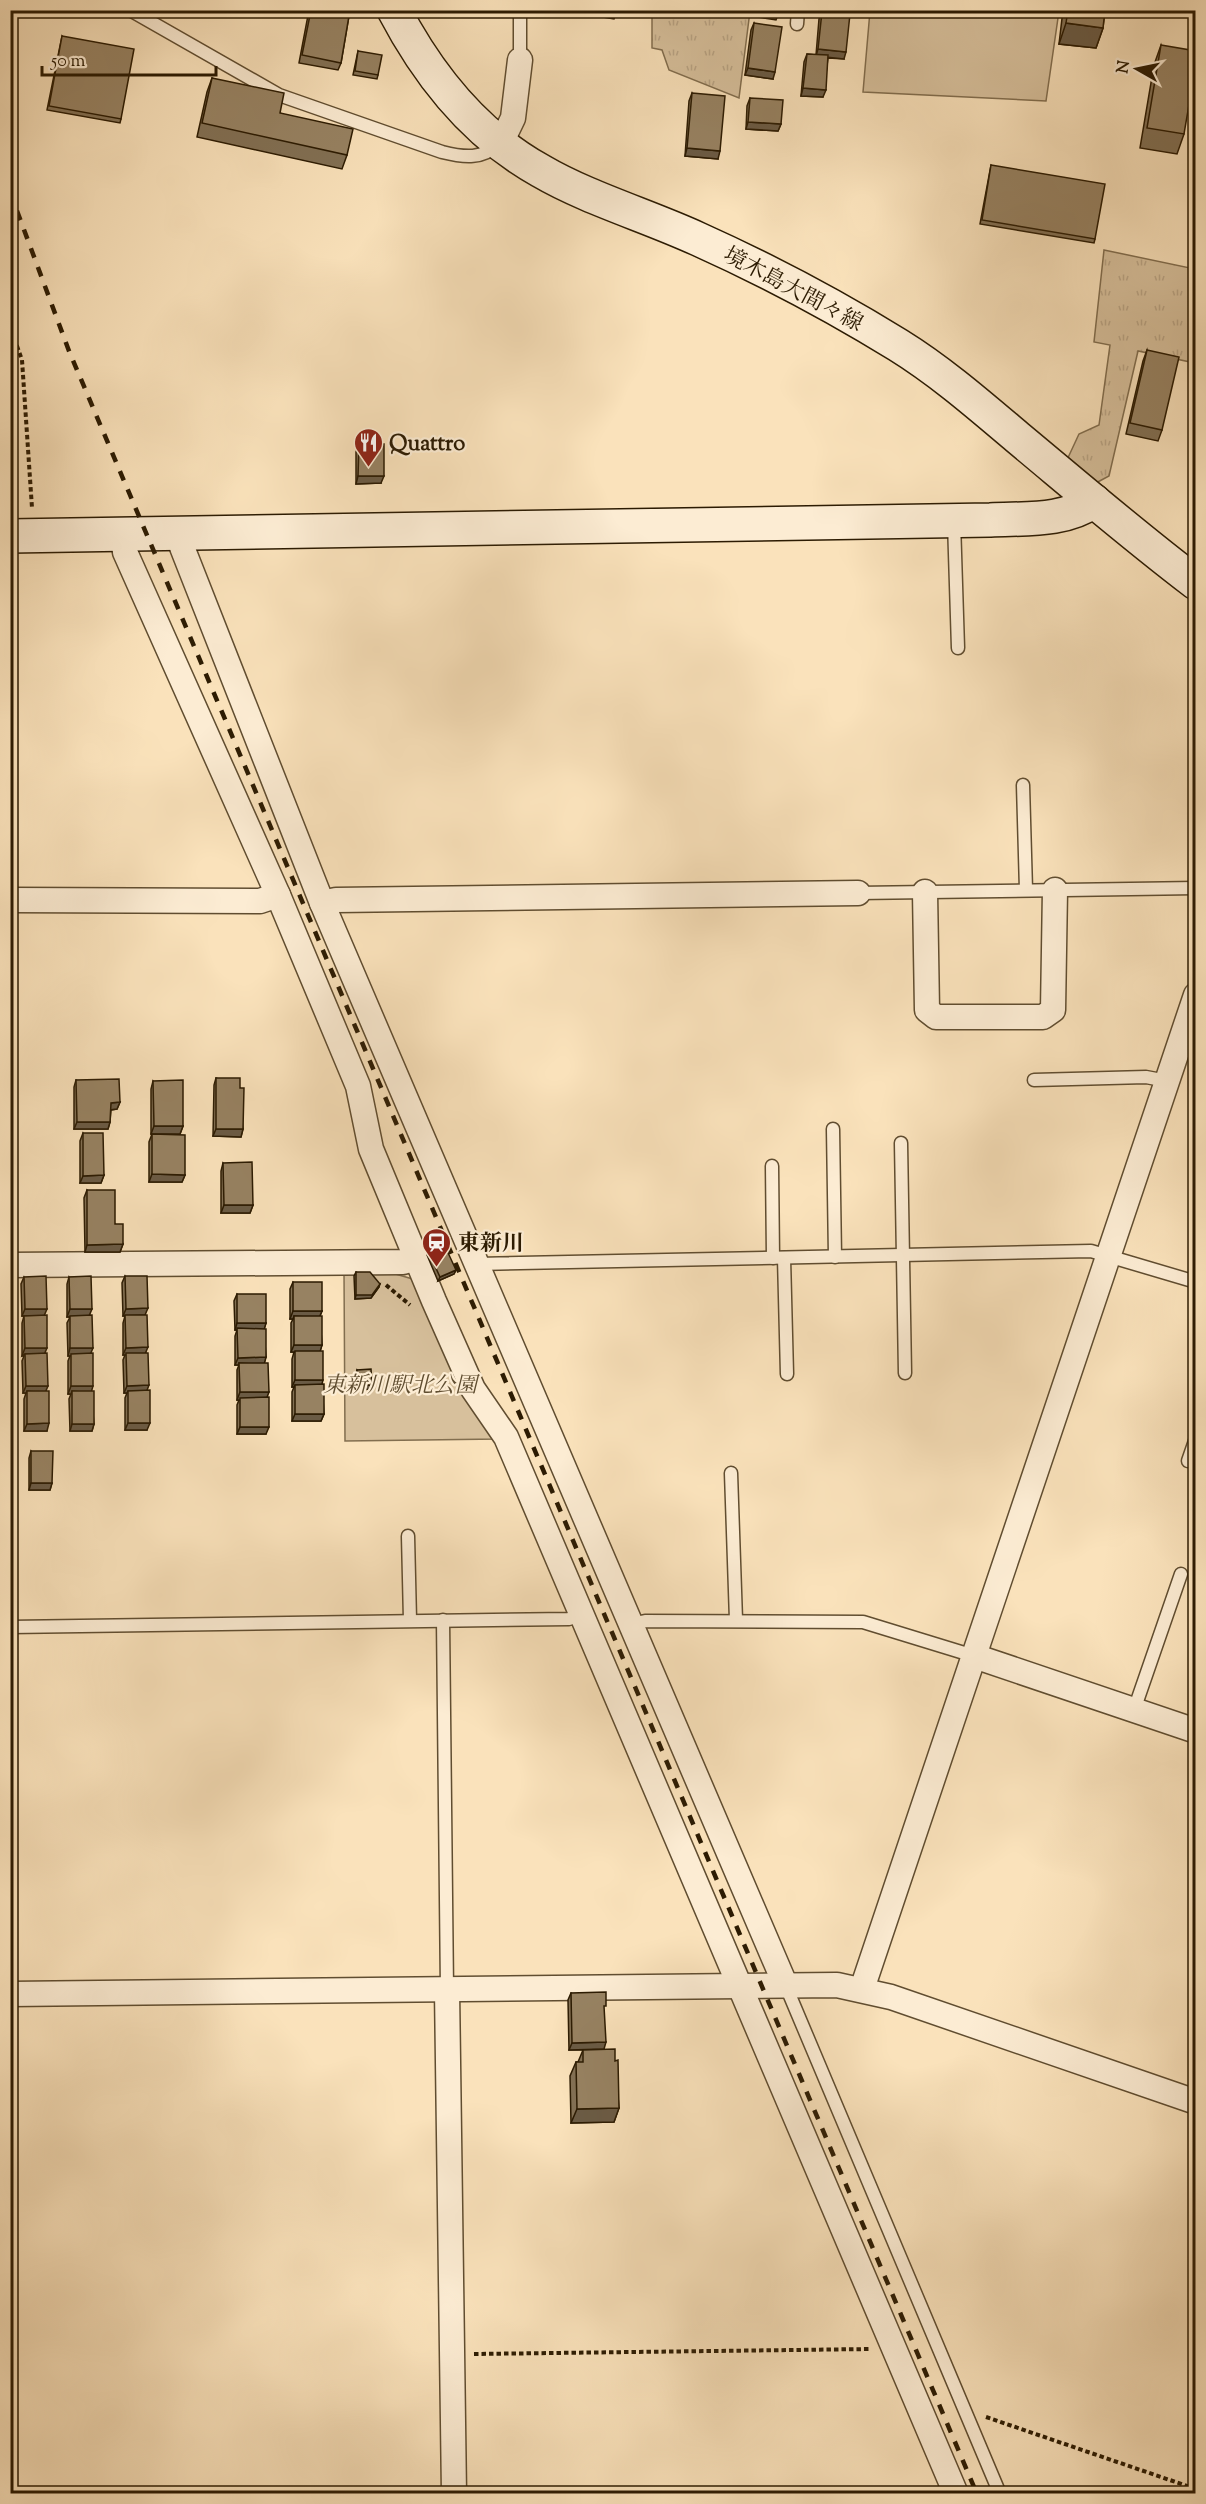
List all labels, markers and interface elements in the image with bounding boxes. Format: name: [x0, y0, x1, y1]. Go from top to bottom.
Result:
scale bar: [42, 39, 216, 77]
north arrow: [1107, 39, 1167, 99]
text: 50 m: [50, 49, 86, 75]
text: N: [1112, 59, 1137, 75]
street label: 境木島大間々線: [717, 240, 868, 341]
restaurant icon: Quattro: [352, 426, 384, 468]
place label: Quattro: [389, 429, 465, 461]
station icon: 東新川: [421, 1226, 453, 1268]
place label: 東新川: [458, 1229, 524, 1261]
park label: 東新川駅北公園: [323, 1371, 480, 1403]

